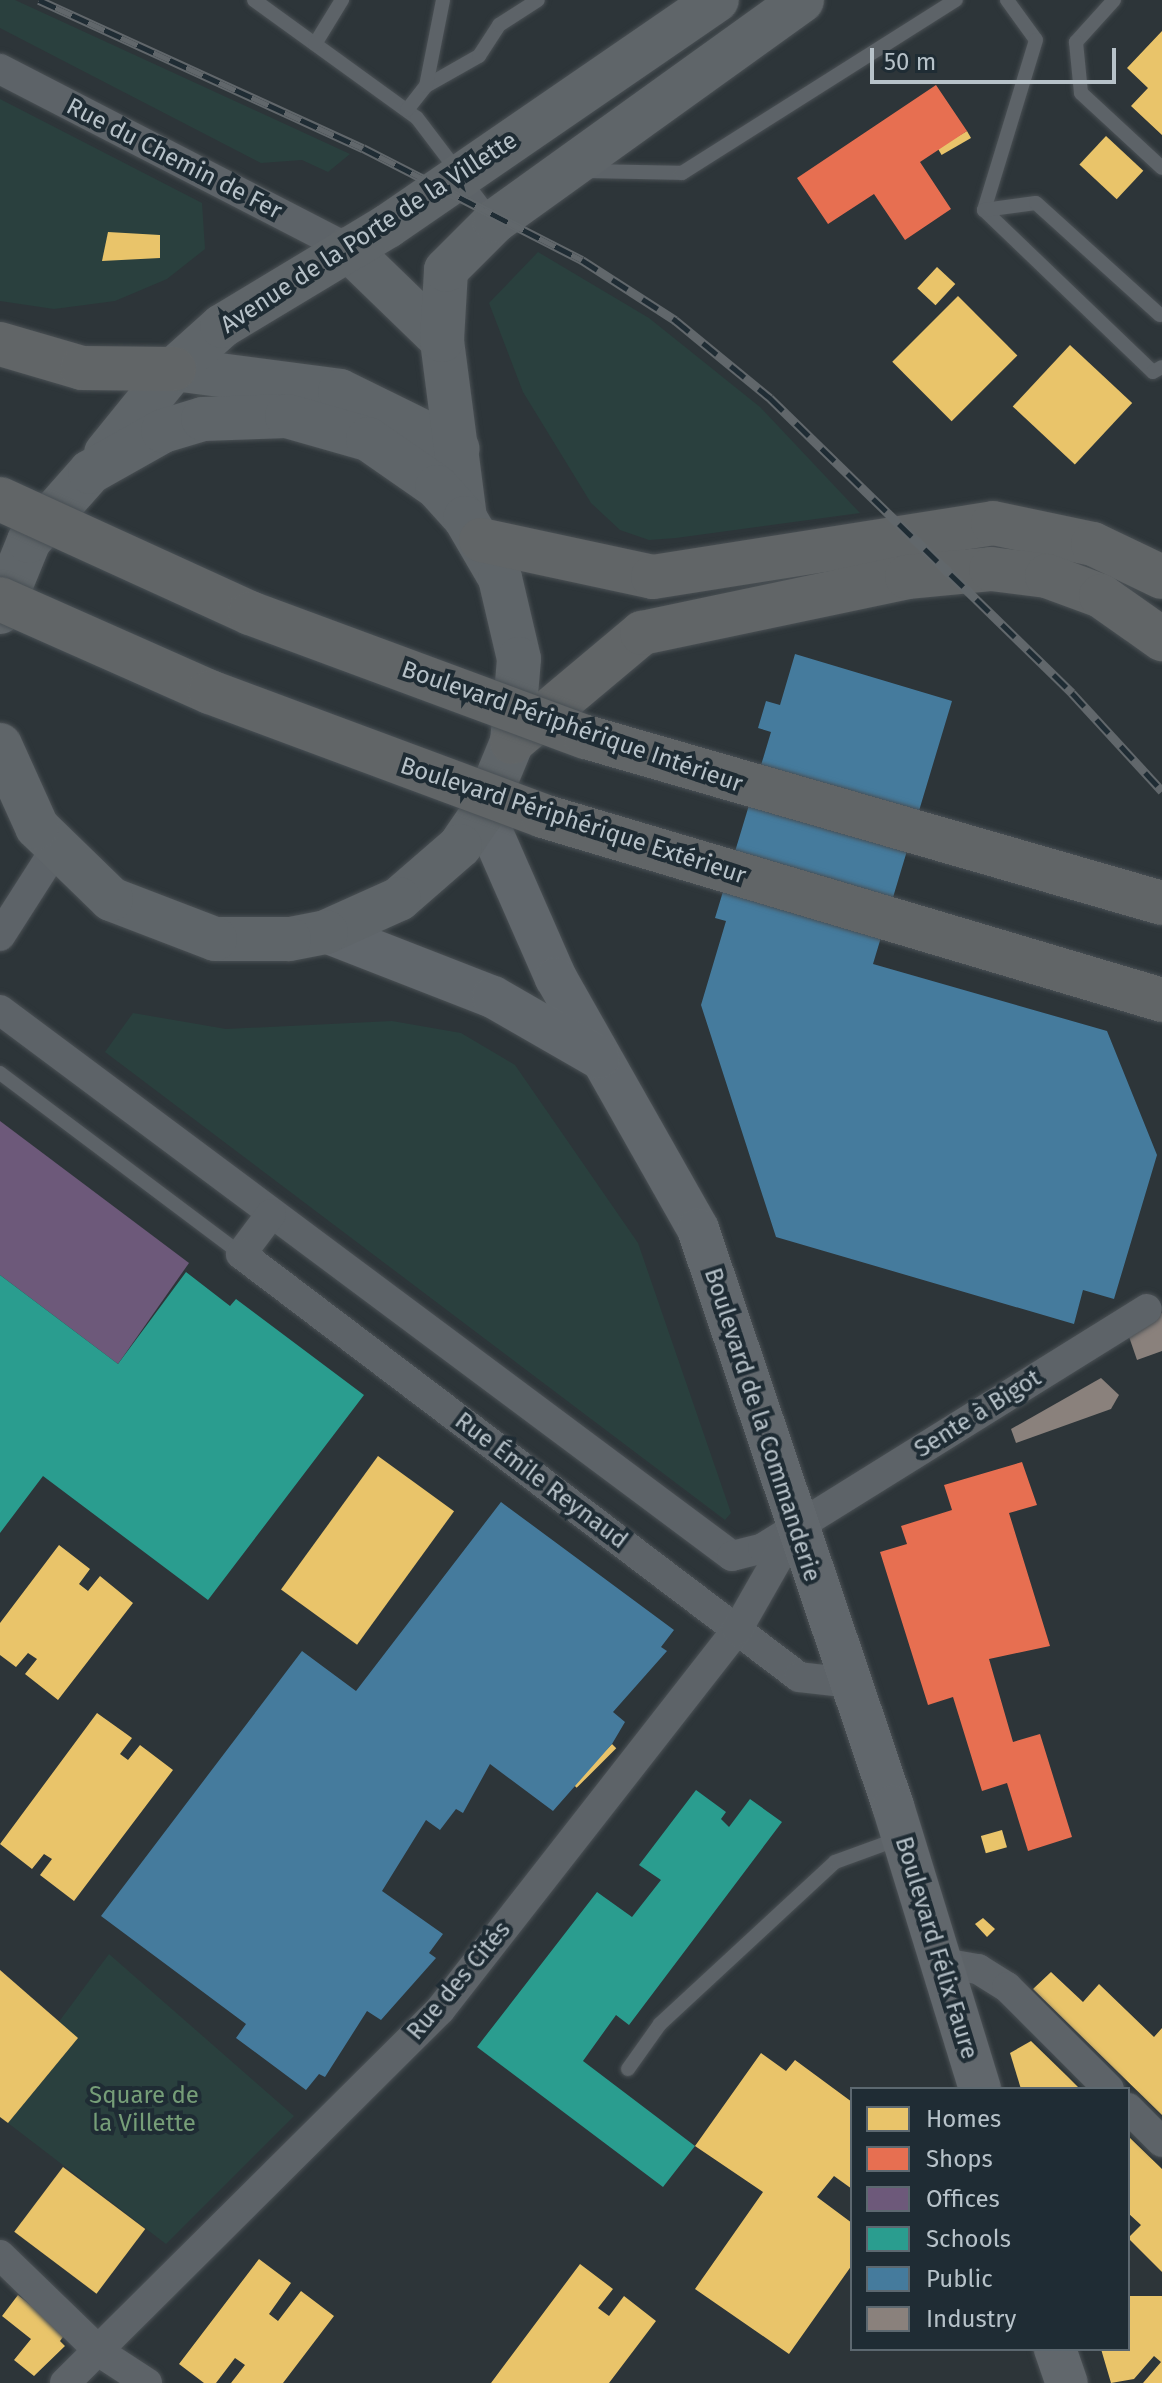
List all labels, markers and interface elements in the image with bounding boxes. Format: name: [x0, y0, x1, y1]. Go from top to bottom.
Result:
scale bar: [874, 32, 1120, 82]
text: 50 m: [884, 48, 936, 76]
street label: Rue du Chemin de Fer: [62, 92, 286, 226]
street label: Avenue de la Porte de la Villette: [215, 126, 523, 340]
street label: Boulevard Périphérique Intérieur: [398, 655, 746, 799]
street label: Boulevard Périphérique Extérieur: [396, 751, 750, 891]
street label: Boulevard de la Commanderie: [698, 1265, 826, 1585]
street label: Sente à Bigot: [910, 1364, 1046, 1464]
street label: Rue Émile Reynaud: [449, 1407, 633, 1555]
street label: Boulevard Félix Faure: [888, 1833, 984, 2063]
street label: Rue des Cités: [401, 1916, 517, 2046]
park label: Square de la Villette: [89, 2082, 199, 2138]
legend: [850, 2087, 1130, 2351]
text: Homes: [926, 2105, 1001, 2133]
text: Shops: [926, 2145, 993, 2173]
text: Offices: [926, 2185, 1000, 2213]
text: Schools: [926, 2225, 1011, 2253]
text: Public: [926, 2265, 993, 2293]
text: Industry: [926, 2305, 1016, 2333]

